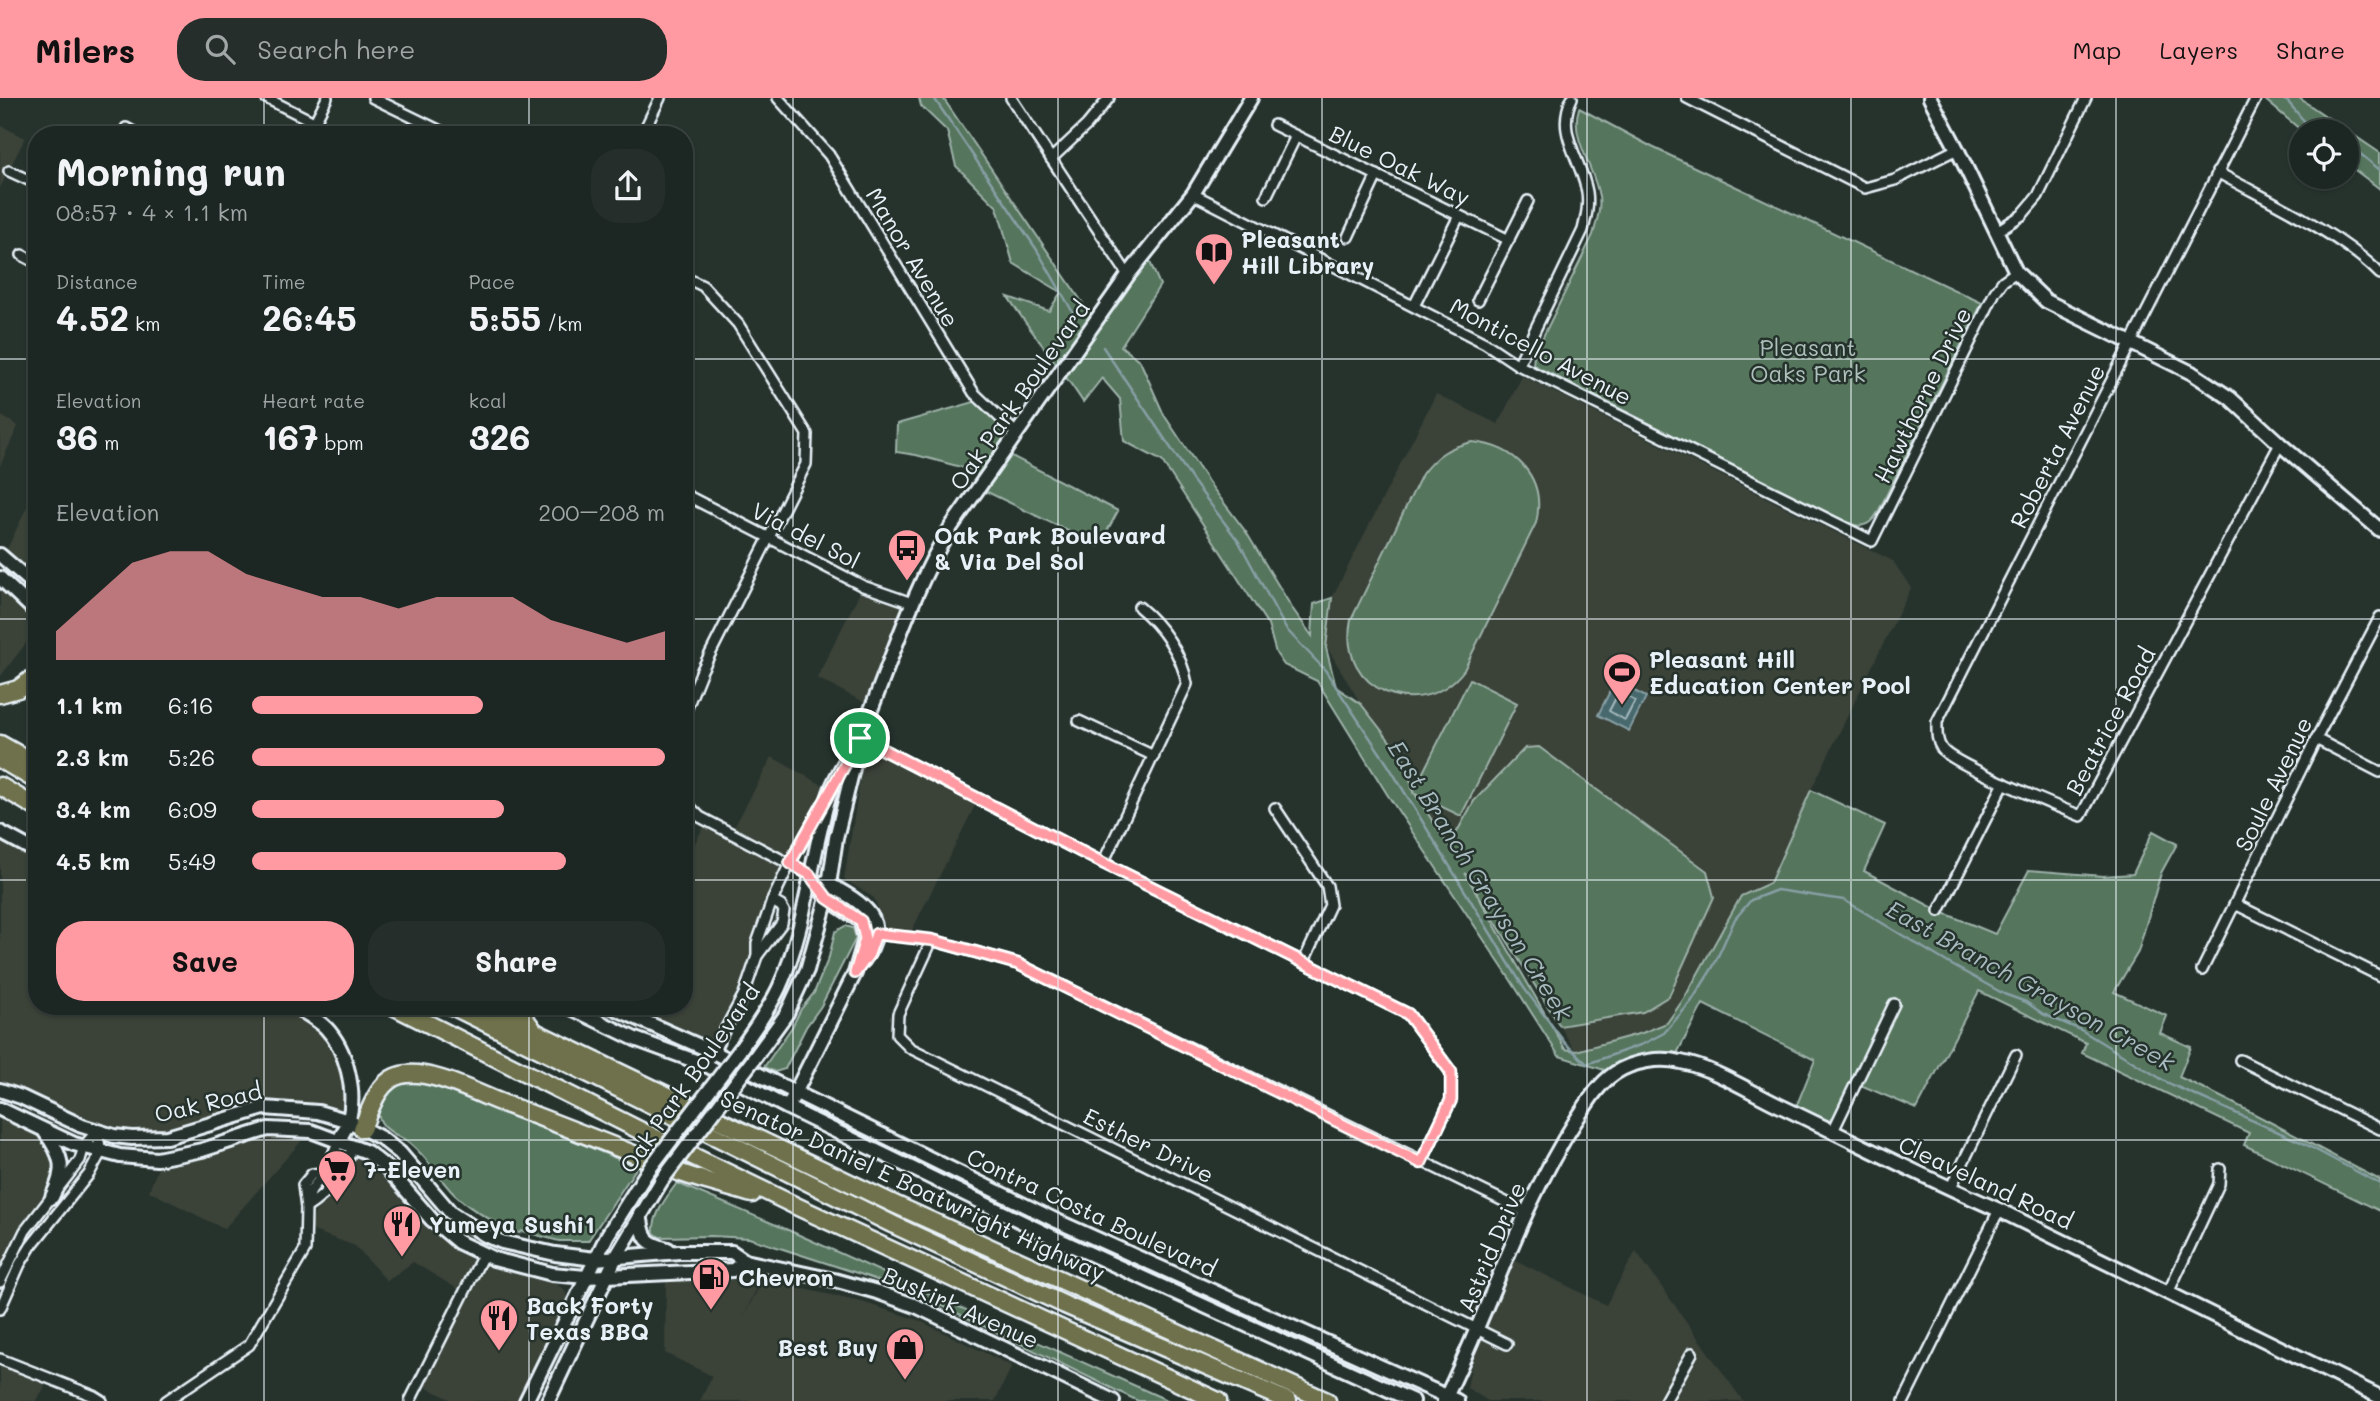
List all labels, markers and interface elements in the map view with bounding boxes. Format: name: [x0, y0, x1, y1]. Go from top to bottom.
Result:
search box: [177, 18, 667, 81]
text: Milers: [35, 28, 135, 71]
icon: search: [201, 30, 239, 68]
text: Search here: [257, 32, 415, 66]
text: Map: [2073, 34, 2121, 65]
text: Layers: [2159, 34, 2238, 65]
text: Share: [2276, 34, 2345, 65]
street label: Blue Oak Way: [1325, 118, 1475, 212]
map controls: [2289, 119, 2359, 189]
button: locate: [2289, 119, 2359, 189]
text: Morning run: [56, 146, 286, 196]
button: share: [591, 149, 665, 223]
street label: Manor Avenue: [860, 182, 966, 332]
text: 08:57 · 4 × 1.1 km: [56, 197, 248, 227]
place label: Pleasant Hill Library: [1241, 224, 1374, 280]
library icon: Pleasant Hill Library: [1193, 231, 1235, 286]
text: Distance: [56, 269, 138, 294]
text: Time: [262, 269, 306, 294]
text: Pace: [469, 269, 515, 294]
street label: Monticello Avenue: [1445, 290, 1637, 412]
text: 4.52: [56, 294, 129, 340]
text: 26:45: [262, 294, 357, 340]
text: 5:55: [469, 294, 541, 340]
street label: Oak Park Boulevard: [942, 294, 1096, 496]
street label: Hawthorne Drive: [1866, 302, 1978, 488]
text: km: [129, 311, 160, 336]
text: /km: [541, 311, 582, 336]
park label: Pleasant Oaks Park: [1750, 332, 1866, 388]
street label: Roberta Avenue: [2003, 359, 2111, 533]
text: Elevation: [56, 388, 141, 413]
text: Heart rate: [262, 388, 365, 413]
text: kcal: [469, 388, 507, 413]
text: 36: [56, 413, 98, 459]
text: 167: [262, 413, 319, 459]
text: 326: [469, 413, 530, 459]
text: m: [98, 430, 119, 455]
text: bpm: [319, 430, 364, 455]
street label: Via del Sol: [747, 495, 865, 575]
text: Elevation: [56, 497, 159, 527]
text: 200–208 m: [538, 497, 665, 527]
place label: Oak Park Boulevard & Via Del Sol: [934, 520, 1166, 576]
bus stop icon: Oak Park Boulevard & Via Del Sol: [886, 527, 928, 582]
street label: Beatrice Road: [2058, 642, 2162, 800]
place label: Pleasant Hill Education Center Pool: [1649, 644, 1911, 700]
sports icon: Pleasant Hill Education Center Pool: [1601, 651, 1643, 706]
text: 1.1 km: [56, 690, 122, 720]
text: 6:16: [168, 690, 213, 720]
pin: [830, 708, 890, 768]
street label: Soule Avenue: [2227, 712, 2319, 856]
icon: arrive: [841, 719, 879, 757]
water label: East Branch Grayson Creek: [1382, 734, 1581, 1027]
text: 2.3 km: [56, 742, 129, 772]
text: 5:26: [168, 742, 215, 772]
text: 3.4 km: [56, 794, 130, 824]
text: 6:09: [168, 794, 217, 824]
text: 4.5 km: [56, 846, 130, 876]
text: 5:49: [168, 846, 216, 876]
water label: East Branch Grayson Creek: [1881, 893, 2182, 1078]
button: Save: [56, 921, 354, 1001]
button: Share: [368, 921, 665, 1001]
street label: Oak Park Boulevard: [612, 977, 766, 1179]
street label: Oak Road: [151, 1075, 265, 1129]
street label: Senator Daniel E Boatwright Highway: [716, 1082, 1110, 1288]
street label: Esther Drive: [1079, 1101, 1219, 1189]
street label: Cleaveland Road: [1894, 1128, 2078, 1236]
street label: Contra Costa Boulevard: [962, 1141, 1222, 1283]
supermarket icon: 7-Eleven: [316, 1148, 358, 1203]
place label: 7-Eleven: [364, 1154, 461, 1184]
street label: Astrid Drive: [1450, 1177, 1532, 1317]
restaurant icon: Yumeya Sushi1: [381, 1203, 423, 1258]
place label: Yumeya Sushi1: [429, 1209, 595, 1239]
fuel station icon: Chevron: [690, 1256, 732, 1311]
street label: Buskirk Avenue: [878, 1259, 1044, 1355]
place label: Chevron: [738, 1262, 834, 1292]
place label: Back Forty Texas BBQ: [526, 1290, 653, 1346]
restaurant icon: Back Forty Texas BBQ: [478, 1297, 520, 1352]
shop icon: Best Buy: [884, 1326, 926, 1381]
place label: Best Buy: [778, 1332, 878, 1362]

